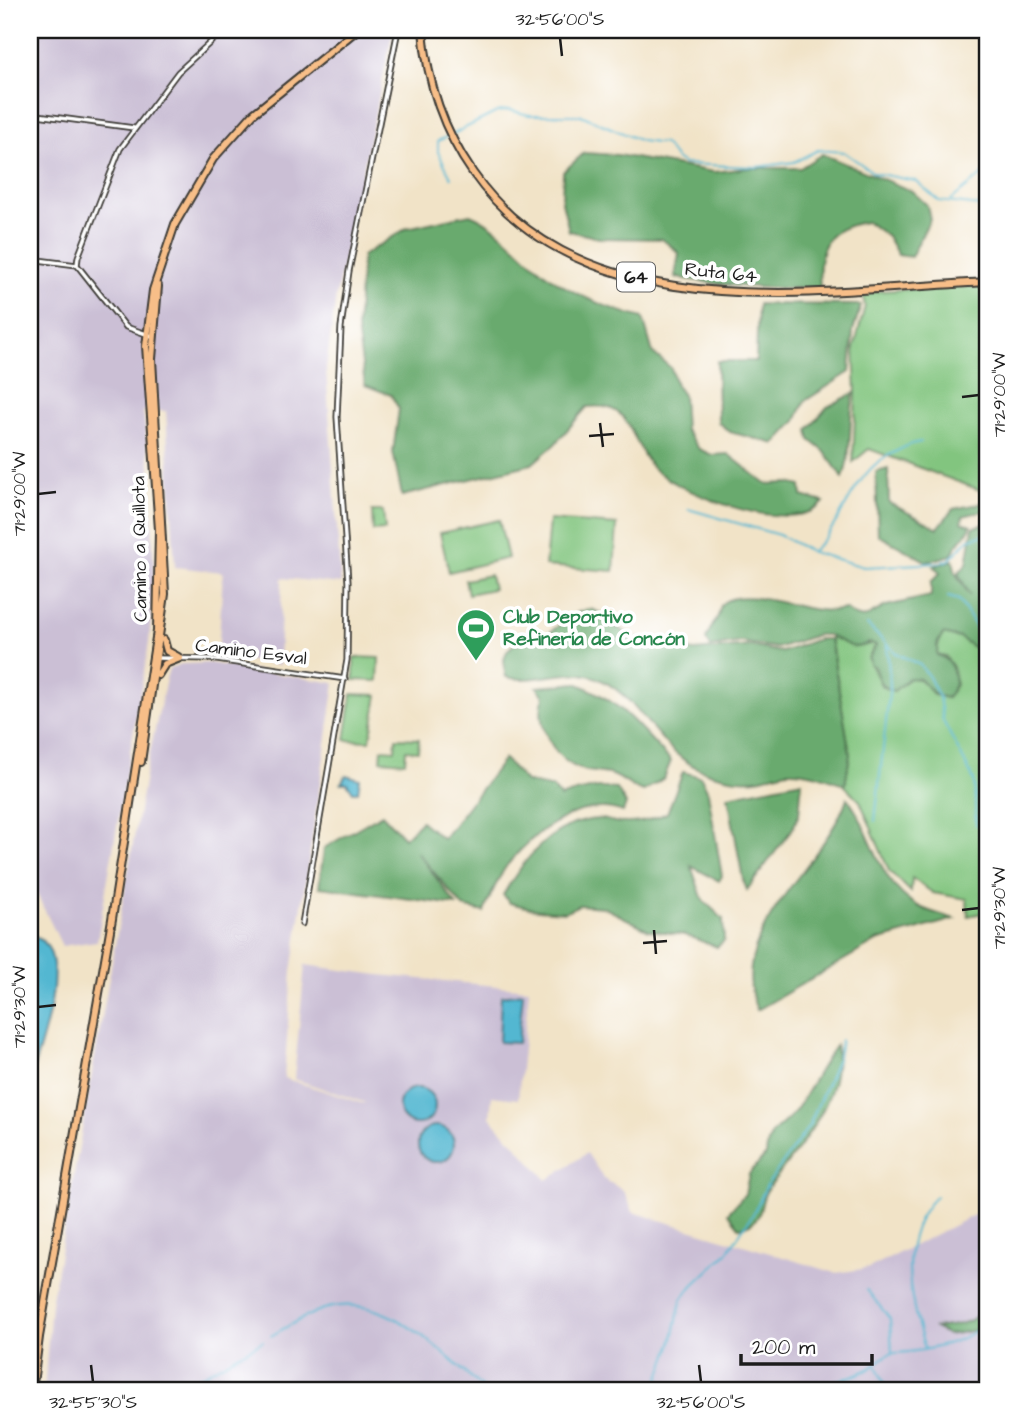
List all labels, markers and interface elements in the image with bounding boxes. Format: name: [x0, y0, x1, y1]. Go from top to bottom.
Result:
text: 32°56'00"S: [516, 7, 604, 32]
street label: Ruta 64: [683, 256, 759, 290]
road number: 64: [617, 262, 655, 292]
text: 71°29'00"W: [987, 353, 1012, 437]
text: 71°29'00"W: [7, 452, 32, 536]
street label: Camino a Quillota: [125, 475, 155, 622]
place label: Club Deportivo Refinería de Concón: [503, 604, 685, 653]
sports icon: Club Deportivo Refinería de Concón: [455, 607, 497, 662]
street label: Camino Esval: [194, 632, 308, 672]
text: 71°29'30"W: [987, 867, 1012, 949]
text: 71°29'30"W: [7, 966, 32, 1048]
scale bar: [741, 1323, 873, 1367]
text: 200 m: [752, 1333, 816, 1362]
text: 32°55'30"S: [49, 1390, 137, 1415]
text: 32°56'00"S: [657, 1390, 745, 1415]

